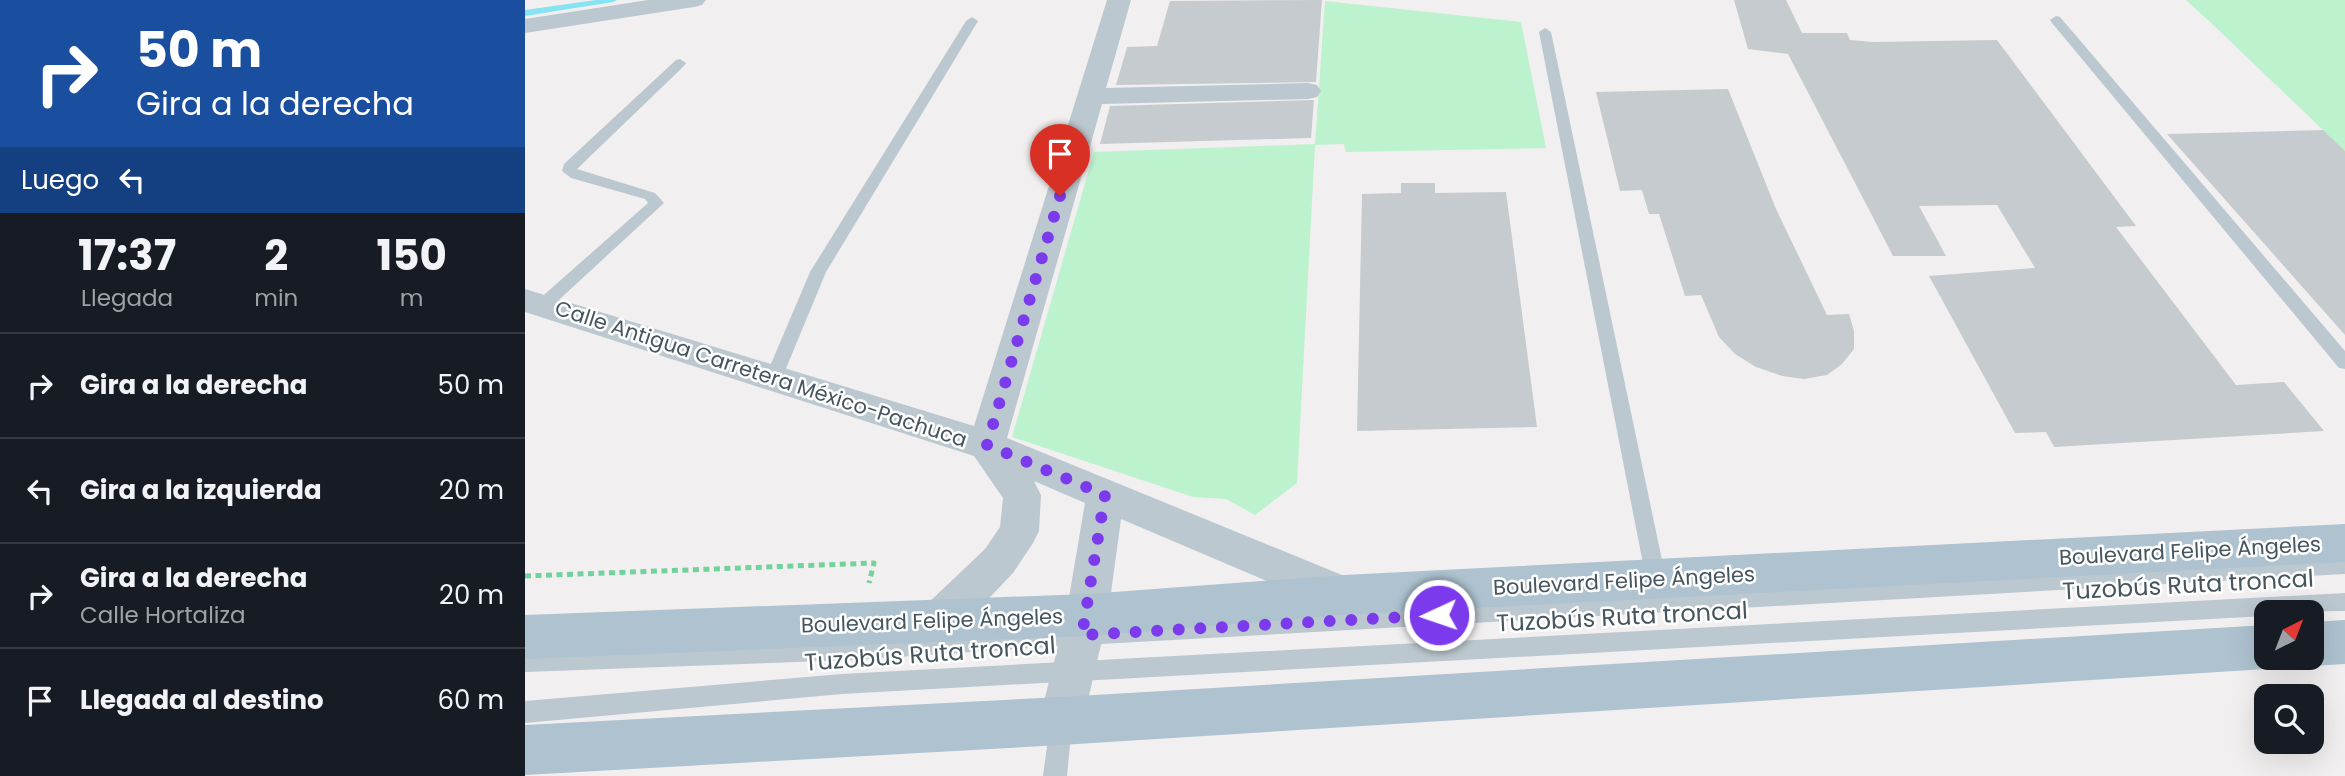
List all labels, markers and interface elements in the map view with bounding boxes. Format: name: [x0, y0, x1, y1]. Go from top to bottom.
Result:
text: 50 m: [136, 16, 262, 84]
icon: right: [21, 28, 112, 119]
text: Gira a la derecha: [136, 81, 414, 126]
pin: [1030, 124, 1090, 196]
icon: arrive: [1041, 135, 1079, 173]
icon: left: [113, 161, 151, 199]
text: Luego: [21, 162, 99, 198]
text: 17:37: [78, 226, 176, 285]
text: 2: [264, 226, 288, 285]
text: 150: [376, 226, 447, 285]
text: Llegada: [81, 282, 173, 314]
text: min: [254, 282, 298, 314]
text: m: [400, 282, 423, 314]
street label: Calle Antigua Carretera México-Pachuca: [551, 293, 971, 454]
icon: right: [21, 367, 59, 405]
text: Gira a la derecha: [80, 367, 308, 403]
text: 50 m: [438, 367, 504, 403]
icon: left: [21, 472, 59, 510]
text: Gira a la izquierda: [80, 472, 322, 508]
text: 20 m: [439, 472, 504, 508]
street label: Boulevard Felipe Ángeles: [2058, 529, 2322, 572]
street label: Boulevard Felipe Ángeles: [1492, 559, 1756, 602]
text: Gira a la derecha: [80, 560, 308, 596]
street label: Tuzobús Ruta troncal: [2061, 561, 2314, 608]
icon: right: [21, 577, 59, 615]
text: 20 m: [439, 577, 504, 613]
position arrow: [1402, 578, 1476, 652]
street label: Tuzobús Ruta troncal: [1495, 593, 1748, 640]
text: Calle Hortaliza: [80, 599, 246, 631]
north arrow: [2254, 600, 2324, 670]
map controls: [2254, 600, 2324, 754]
street label: Boulevard Felipe Ángeles: [800, 601, 1064, 640]
street label: Tuzobús Ruta troncal: [803, 628, 1057, 679]
icon: arrive: [21, 682, 59, 720]
text: Llegada al destino: [80, 682, 324, 718]
text: 60 m: [437, 682, 504, 718]
button: search: [2254, 684, 2324, 754]

